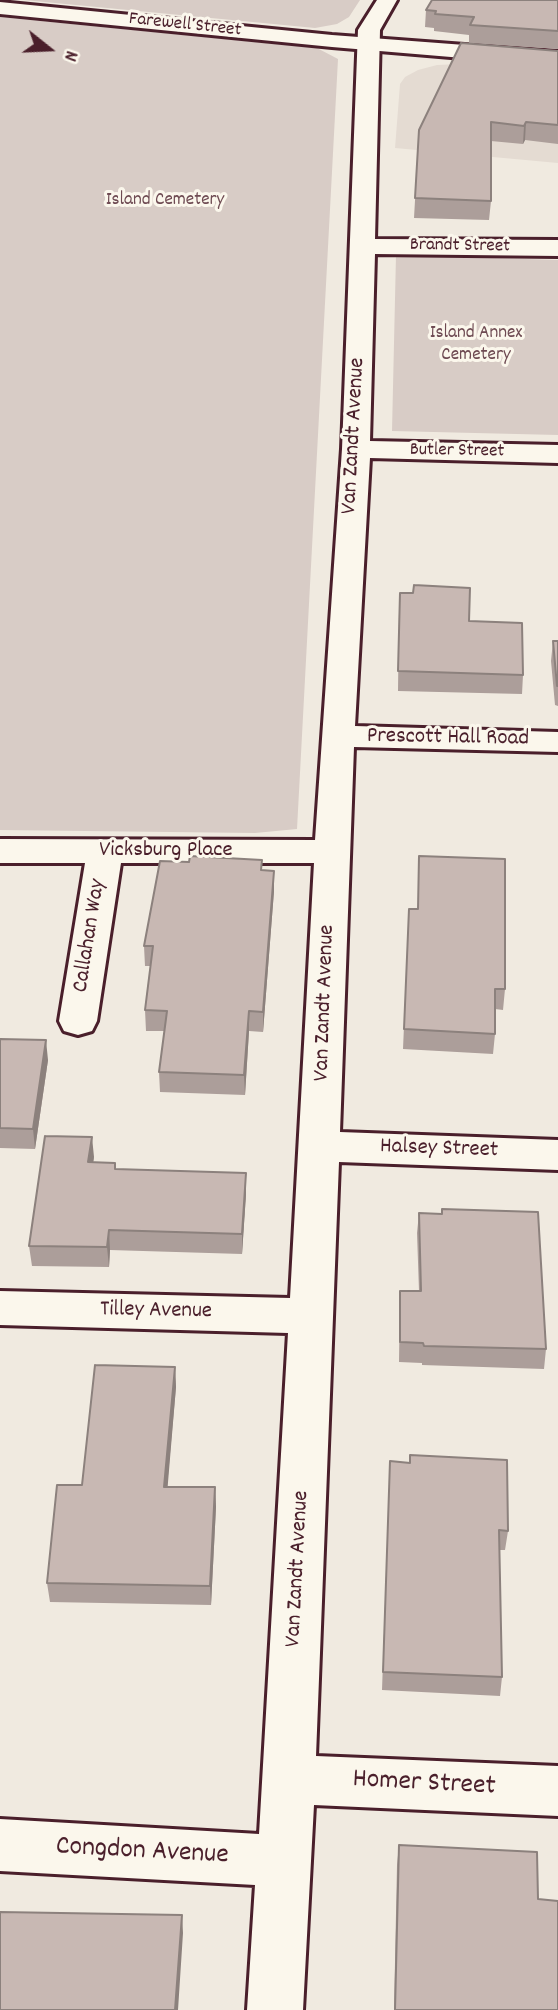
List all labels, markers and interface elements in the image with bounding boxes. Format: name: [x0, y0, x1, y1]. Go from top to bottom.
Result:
street label: Farewell Street: [128, 9, 242, 43]
north arrow: [14, 14, 84, 84]
text: N: [55, 47, 84, 64]
park label: Island Cemetery: [106, 190, 224, 212]
street label: Brandt Street: [410, 235, 510, 259]
park label: Island Annex Cemetery: [430, 323, 522, 367]
street label: Van Zandt Avenue: [337, 357, 373, 515]
street label: Butler Street: [409, 440, 505, 464]
street label: Prescott Hall Road: [367, 724, 529, 754]
street label: Vicksburg Place: [99, 838, 233, 866]
street label: Callahan Way: [68, 877, 114, 995]
street label: Van Zandt Avenue: [309, 924, 343, 1082]
street label: Halsey Street: [379, 1134, 499, 1166]
street label: Tilley Avenue: [100, 1297, 212, 1327]
street label: Van Zandt Avenue: [281, 1490, 317, 1648]
street label: Homer Street: [352, 1764, 496, 1806]
street label: Congdon Avenue: [55, 1832, 229, 1874]

